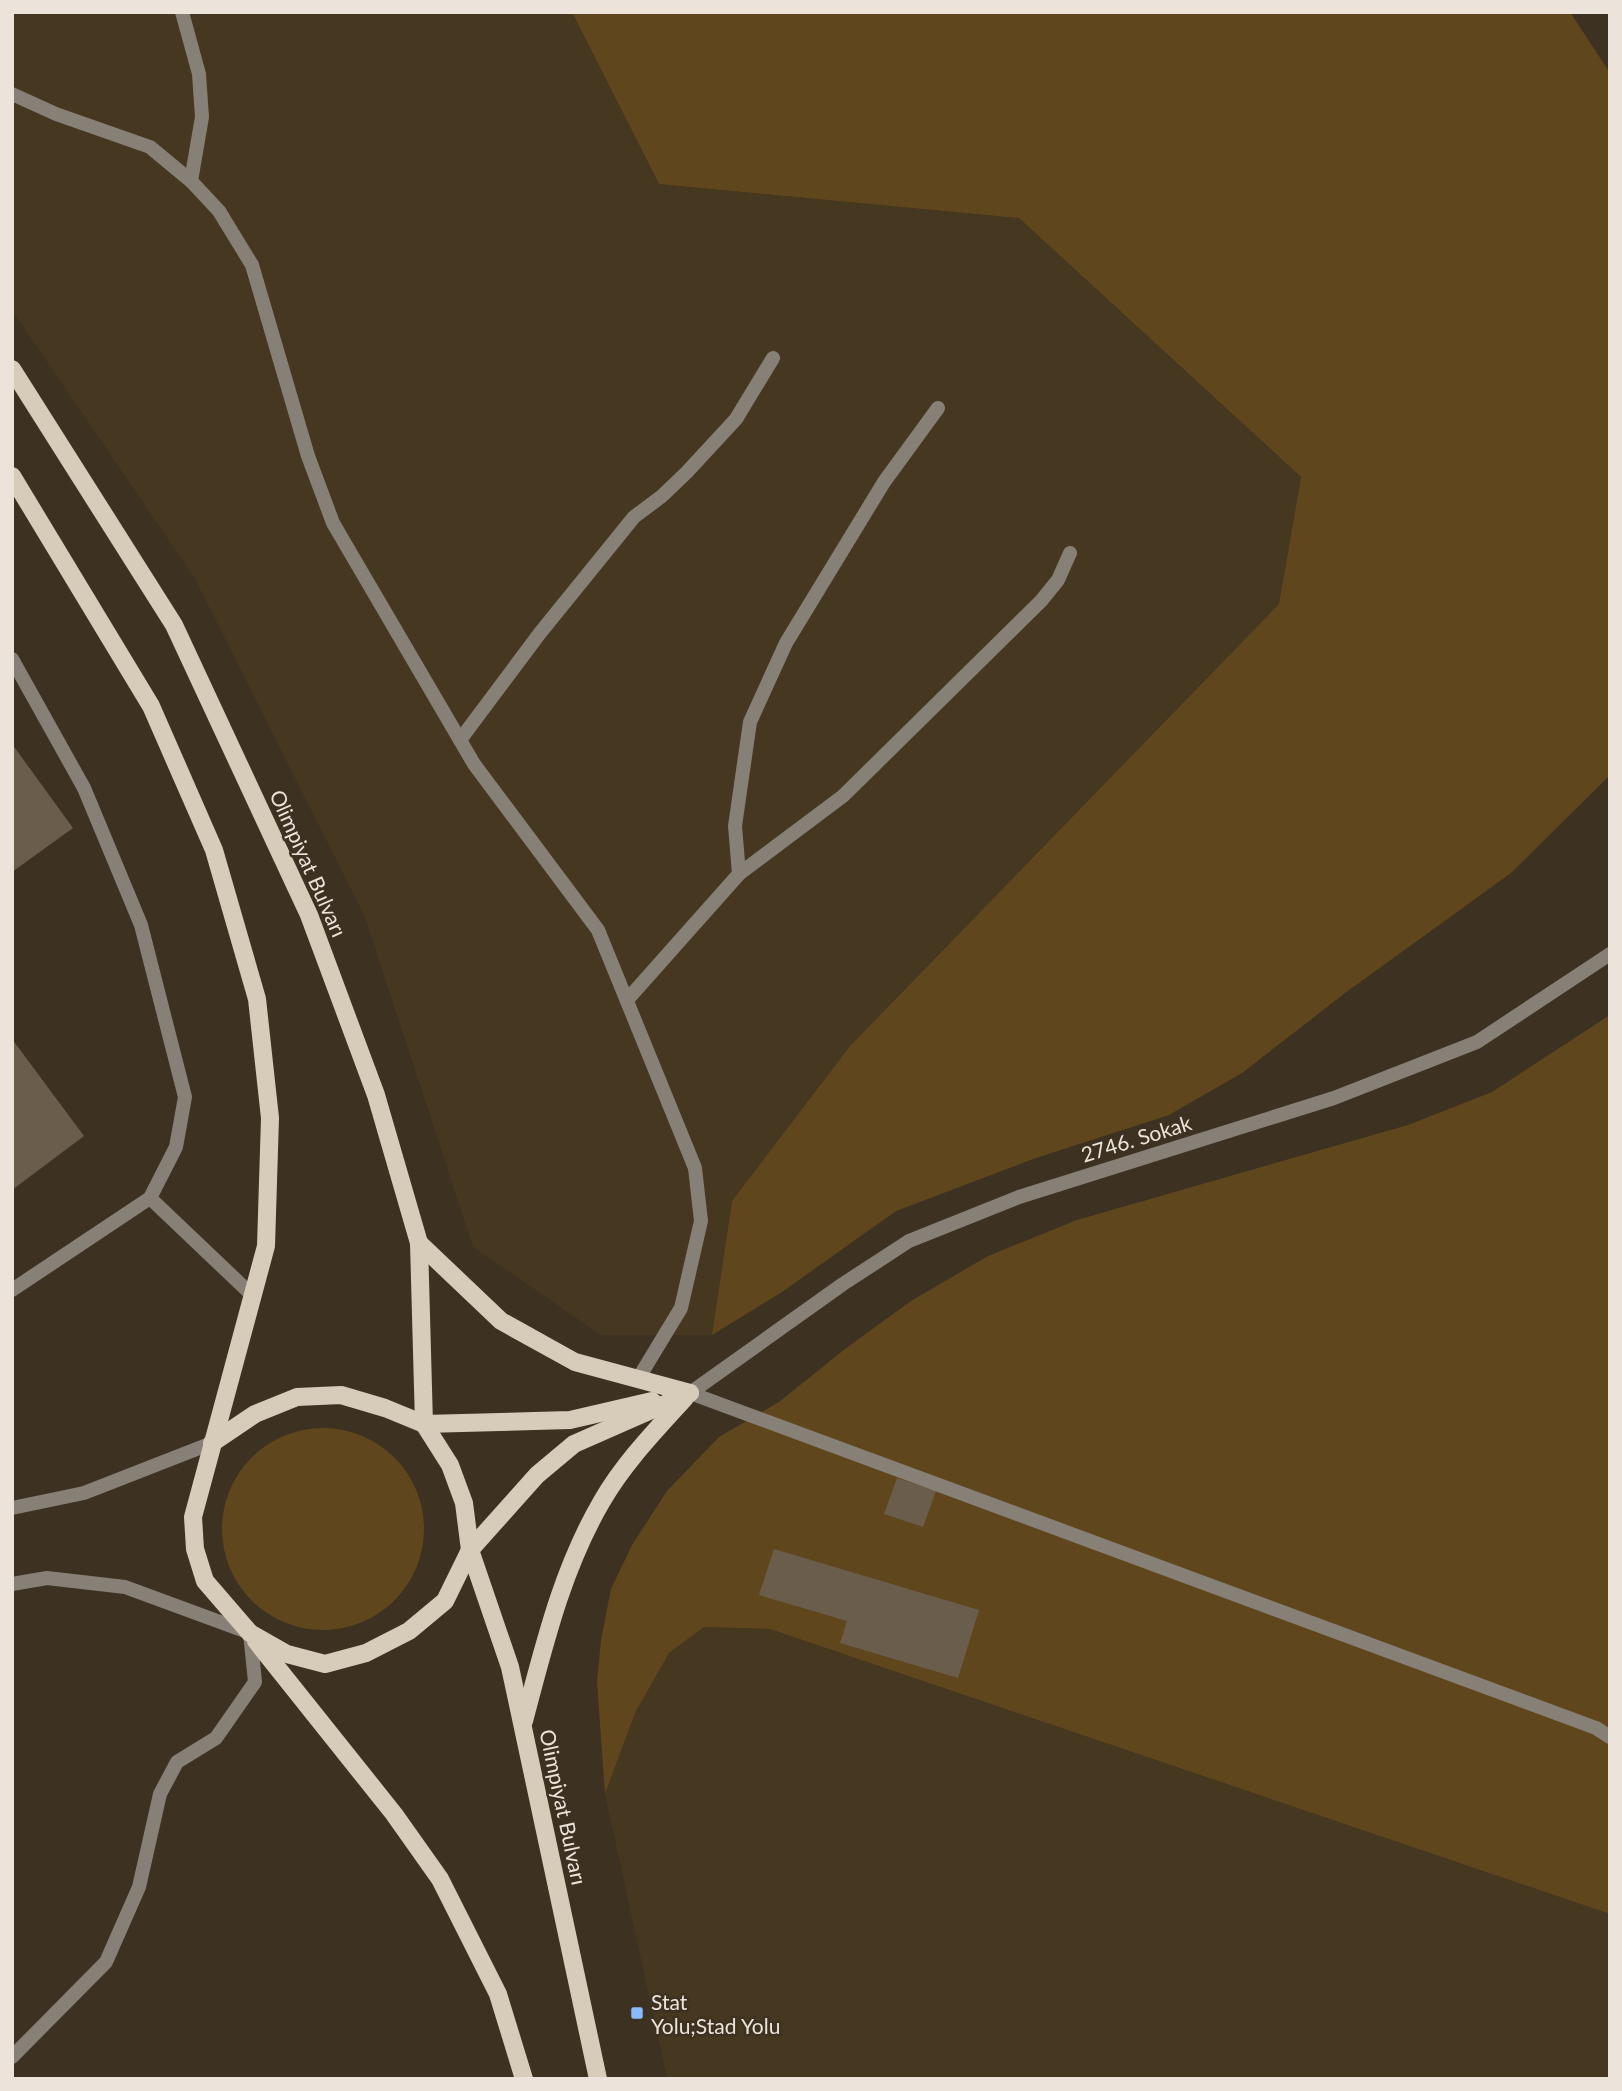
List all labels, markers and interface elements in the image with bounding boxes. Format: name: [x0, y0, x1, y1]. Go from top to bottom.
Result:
street label: Olimpiyat Bulvarı: [265, 786, 353, 940]
street label: 2746. Sokak: [1078, 1109, 1195, 1167]
street label: Olimpiyat Bulvarı: [535, 1727, 593, 1887]
place label: Stat Yolu;Stad Yolu: [651, 1989, 780, 2038]
marker: Stat Yolu;Stad Yolu: [629, 2005, 645, 2021]

